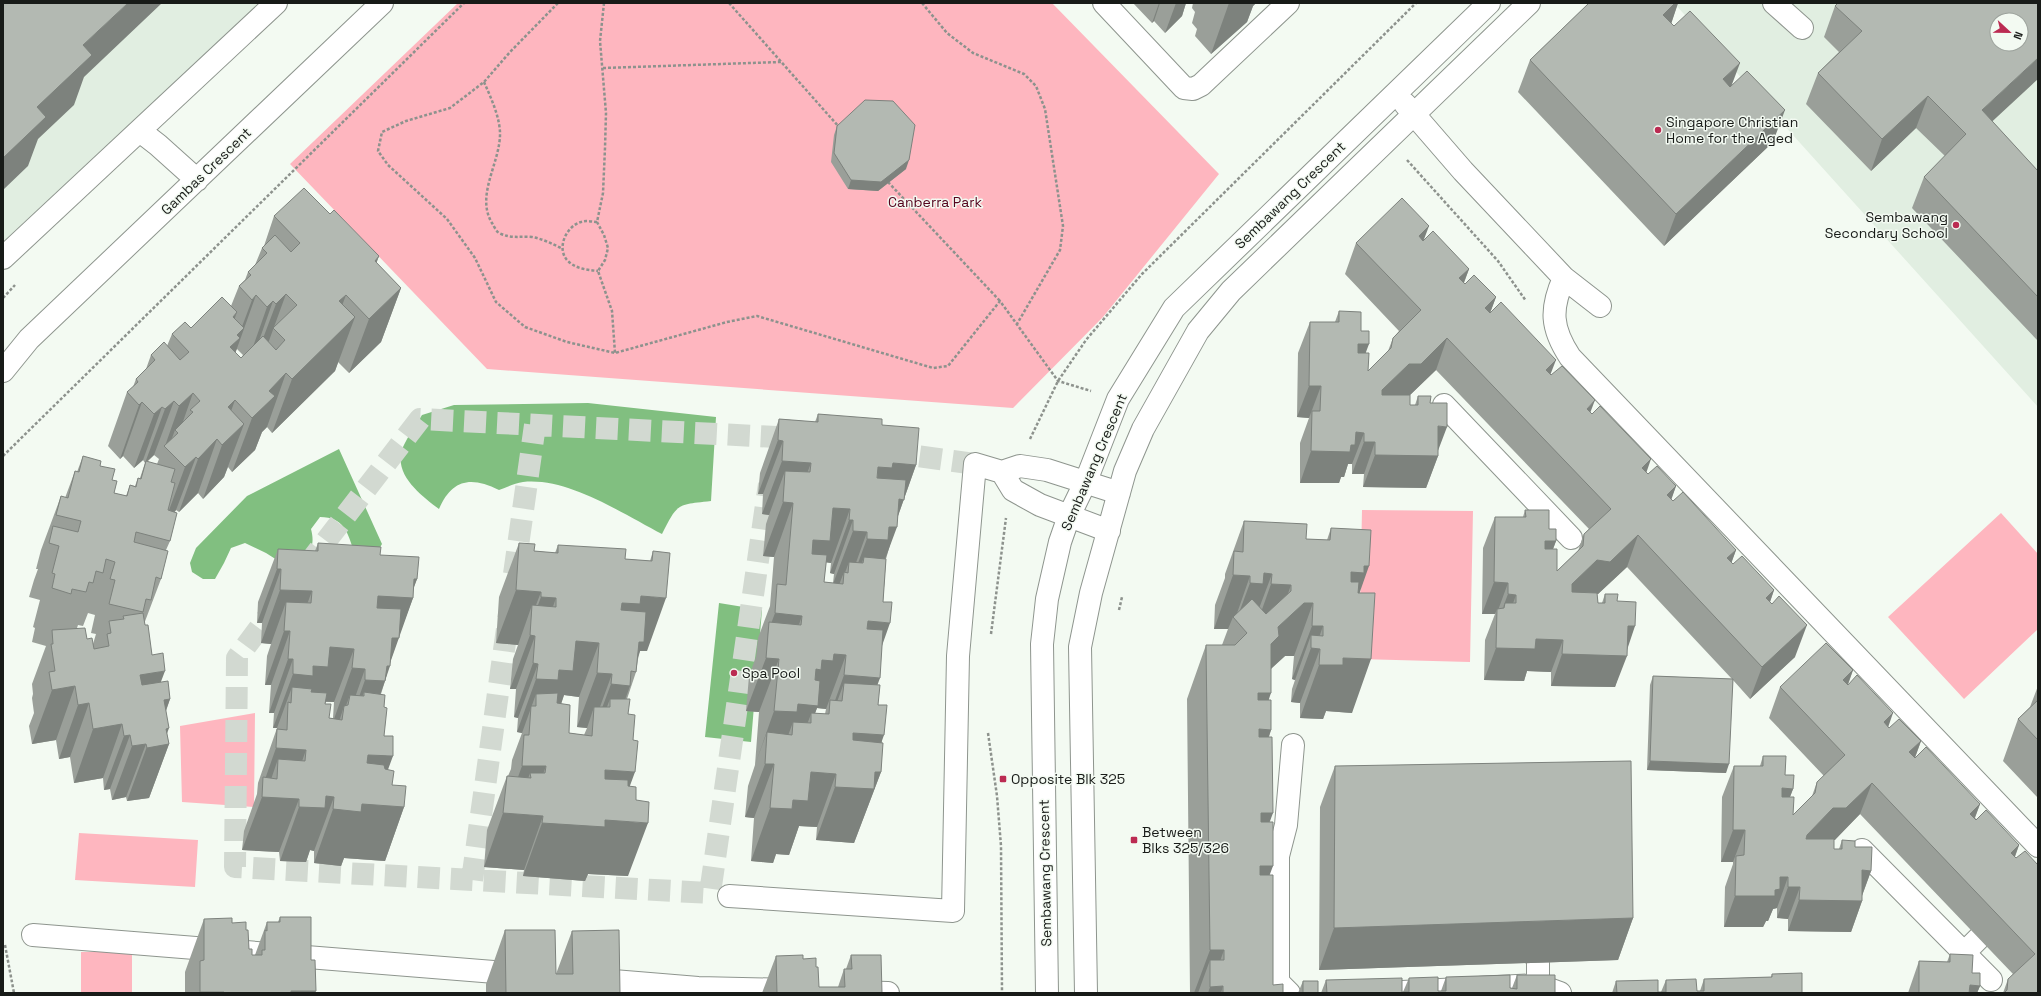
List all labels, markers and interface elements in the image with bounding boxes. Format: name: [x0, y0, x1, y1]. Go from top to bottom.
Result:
north arrow: [1989, 12, 2029, 52]
text: N: [2010, 30, 2026, 42]
place label: Singapore Christian Home for the Aged: [1666, 113, 1798, 147]
street label: Gambas Crescent: [157, 123, 255, 219]
marker: Singapore Christian Home for the Aged: [1653, 125, 1663, 135]
street label: Sembawang Crescent: [1231, 137, 1349, 253]
park label: Canberra Park: [888, 193, 982, 211]
place label: Sembawang Secondary School: [1825, 208, 1948, 242]
marker: Sembawang Secondary School: [1951, 220, 1961, 230]
street label: Sembawang Crescent: [1057, 391, 1131, 533]
place label: Spa Pool: [742, 664, 800, 682]
marker: Spa Pool: [729, 668, 739, 678]
place label: Opposite Blk 325: [1011, 770, 1125, 788]
marker: Opposite Blk 325: [998, 774, 1008, 784]
street label: Sembawang Crescent: [1035, 799, 1055, 947]
place label: Between Blks 325/326: [1142, 823, 1229, 857]
marker: Between Blks 325/326: [1129, 835, 1139, 845]

